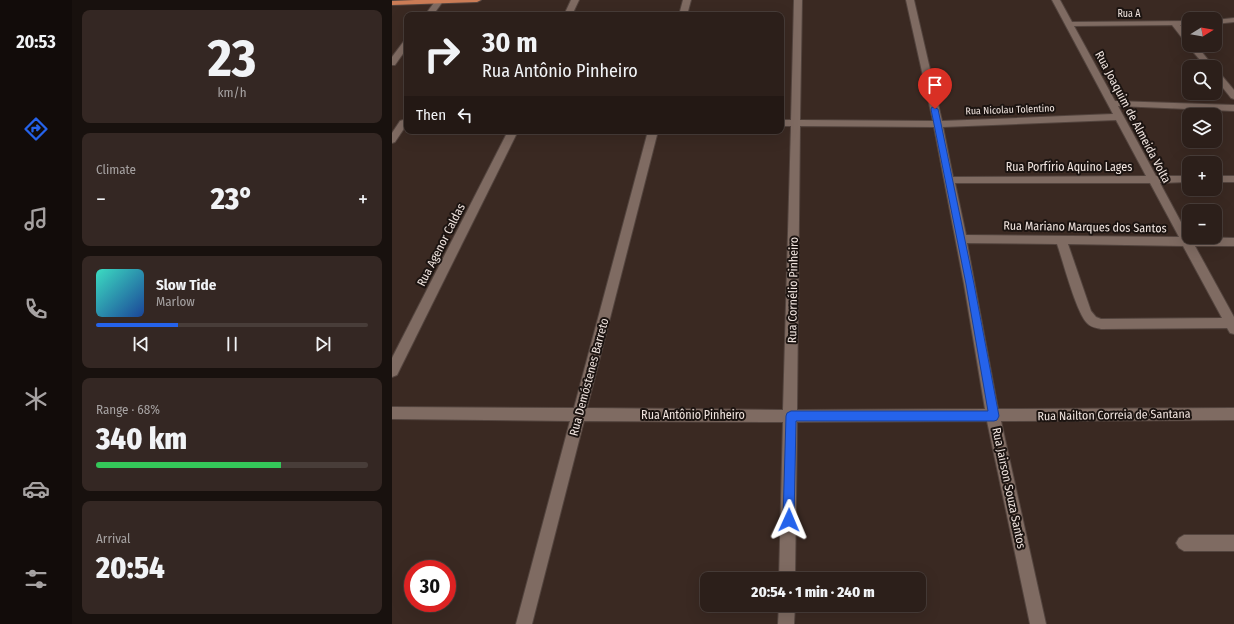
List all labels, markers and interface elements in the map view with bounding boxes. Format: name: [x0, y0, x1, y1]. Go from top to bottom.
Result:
street label: Rua A: [1117, 8, 1141, 20]
north arrow: [1182, 12, 1222, 52]
map controls: [1182, 12, 1222, 244]
text: 30 m: [482, 26, 538, 59]
text: 23: [208, 27, 256, 90]
icon: right: [416, 28, 468, 80]
text: 20:53: [16, 31, 56, 53]
street label: Rua Joaquim de Almeida Volta: [1092, 49, 1174, 186]
text: Rua Antônio Pinheiro: [482, 60, 638, 82]
button: search: [1182, 60, 1222, 100]
pin: [918, 68, 952, 109]
icon: arrive: [924, 74, 946, 96]
text: km/h: [218, 85, 247, 100]
street label: Rua Nicolau Tolentino: [965, 102, 1055, 118]
icon: left: [454, 104, 476, 126]
text: Then: [416, 106, 446, 124]
button: layers: [1182, 108, 1222, 148]
icon: directions: [22, 115, 50, 143]
button: +: [1182, 156, 1222, 196]
street label: Rua Porfírio Aquino Lages: [1006, 160, 1132, 174]
text: Climate: [96, 162, 136, 177]
text: 23°: [211, 181, 253, 217]
text: −: [96, 186, 106, 213]
text: +: [358, 186, 368, 213]
street label: Rua Agenor Caldas: [414, 201, 468, 289]
button: −: [1182, 204, 1222, 244]
icon: music: [22, 205, 50, 233]
street label: Rua Mariano Marques dos Santos: [1003, 219, 1167, 235]
street label: Rua Cornélio Pinheiro: [785, 237, 801, 343]
text: Slow Tide: [156, 276, 216, 294]
text: Marlow: [156, 294, 195, 309]
icon: phone: [22, 295, 50, 323]
street label: Rua Demóstenes Barreto: [567, 317, 611, 437]
icon: previous: [130, 333, 152, 355]
icon: pause: [221, 333, 243, 355]
icon: next: [312, 333, 334, 355]
icon: climate: [22, 385, 50, 413]
text: Range · 68%: [96, 402, 160, 417]
street label: Rua Nailton Correia de Santana: [1037, 407, 1191, 423]
street label: Rua Antônio Pinheiro: [641, 408, 745, 422]
text: 340 km: [96, 421, 187, 457]
street label: Rua Jairson Souza Santos: [989, 426, 1029, 550]
icon: car: [22, 475, 50, 503]
position arrow: [768, 499, 810, 541]
text: Arrival: [96, 531, 130, 546]
text: 20:54: [96, 550, 165, 586]
speed limit sign: 30: [404, 560, 456, 612]
icon: filters: [22, 565, 50, 593]
text: 20:54 · 1 min · 240 m: [751, 583, 875, 601]

